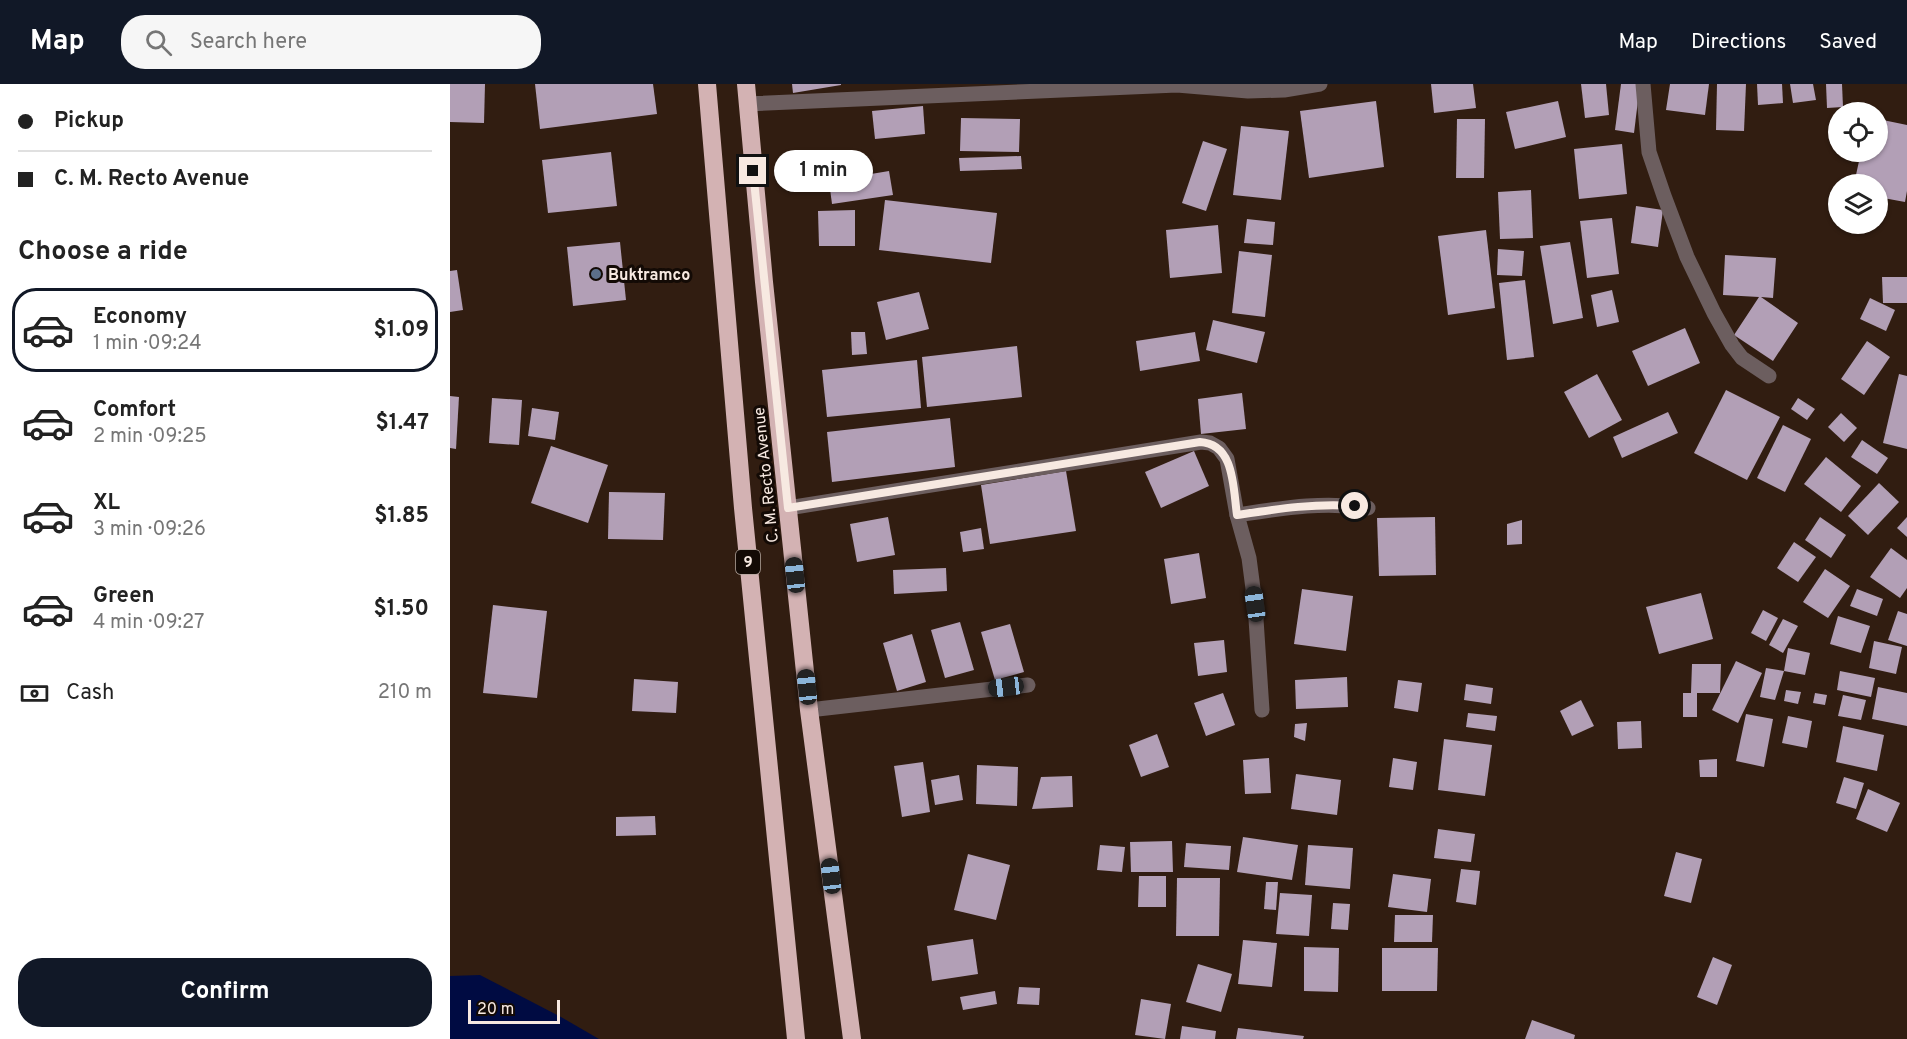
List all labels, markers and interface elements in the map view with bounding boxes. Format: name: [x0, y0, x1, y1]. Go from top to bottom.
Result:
search box: [121, 15, 541, 69]
text: Map: [30, 24, 85, 60]
icon: search: [142, 26, 175, 59]
text: Search here: [190, 29, 307, 56]
text: Map: [1618, 29, 1658, 56]
text: Directions: [1691, 29, 1786, 56]
text: Saved: [1819, 29, 1877, 56]
map controls: [1828, 102, 1888, 234]
button: locate: [1828, 102, 1888, 162]
text: Pickup: [54, 108, 124, 135]
callout: 1 min: [774, 150, 873, 192]
route end: [739, 157, 766, 184]
text: 1 min: [799, 158, 848, 184]
text: C. M. Recto Avenue: [54, 166, 249, 193]
button: layers: [1828, 174, 1888, 234]
text: Choose a ride: [18, 235, 188, 269]
place label: Buktramco: [608, 266, 690, 286]
marker: Buktramco: [589, 267, 603, 281]
icon: car: [21, 303, 75, 357]
text: Economy: [93, 304, 187, 331]
text: $1.09: [373, 317, 429, 344]
text: 1 min · 09:24: [93, 331, 202, 357]
icon: car: [21, 396, 75, 450]
text: Comfort: [93, 397, 176, 424]
street label: C. M. Recto Avenue: [750, 406, 784, 544]
text: $1.47: [376, 410, 429, 437]
text: 2 min · 09:25: [93, 424, 207, 450]
icon: car: [21, 489, 75, 543]
text: XL: [93, 490, 120, 517]
route start: [1341, 492, 1368, 519]
text: $1.85: [374, 503, 429, 530]
text: 3 min · 09:26: [93, 517, 206, 543]
road number: 9: [736, 550, 760, 574]
car: [784, 556, 806, 594]
icon: car: [21, 582, 75, 636]
text: Green: [93, 583, 155, 610]
car: [1244, 585, 1266, 623]
text: $1.50: [374, 596, 429, 623]
text: 4 min · 09:27: [93, 610, 205, 636]
car: [796, 668, 818, 706]
car: [987, 676, 1025, 698]
icon: cash: [18, 677, 51, 710]
text: Cash: [66, 680, 115, 707]
text: 210 m: [378, 680, 432, 706]
car: [820, 857, 842, 895]
button: Confirm: [18, 958, 432, 1027]
scale bar: [468, 997, 560, 1024]
text: 20 m: [477, 1000, 514, 1020]

